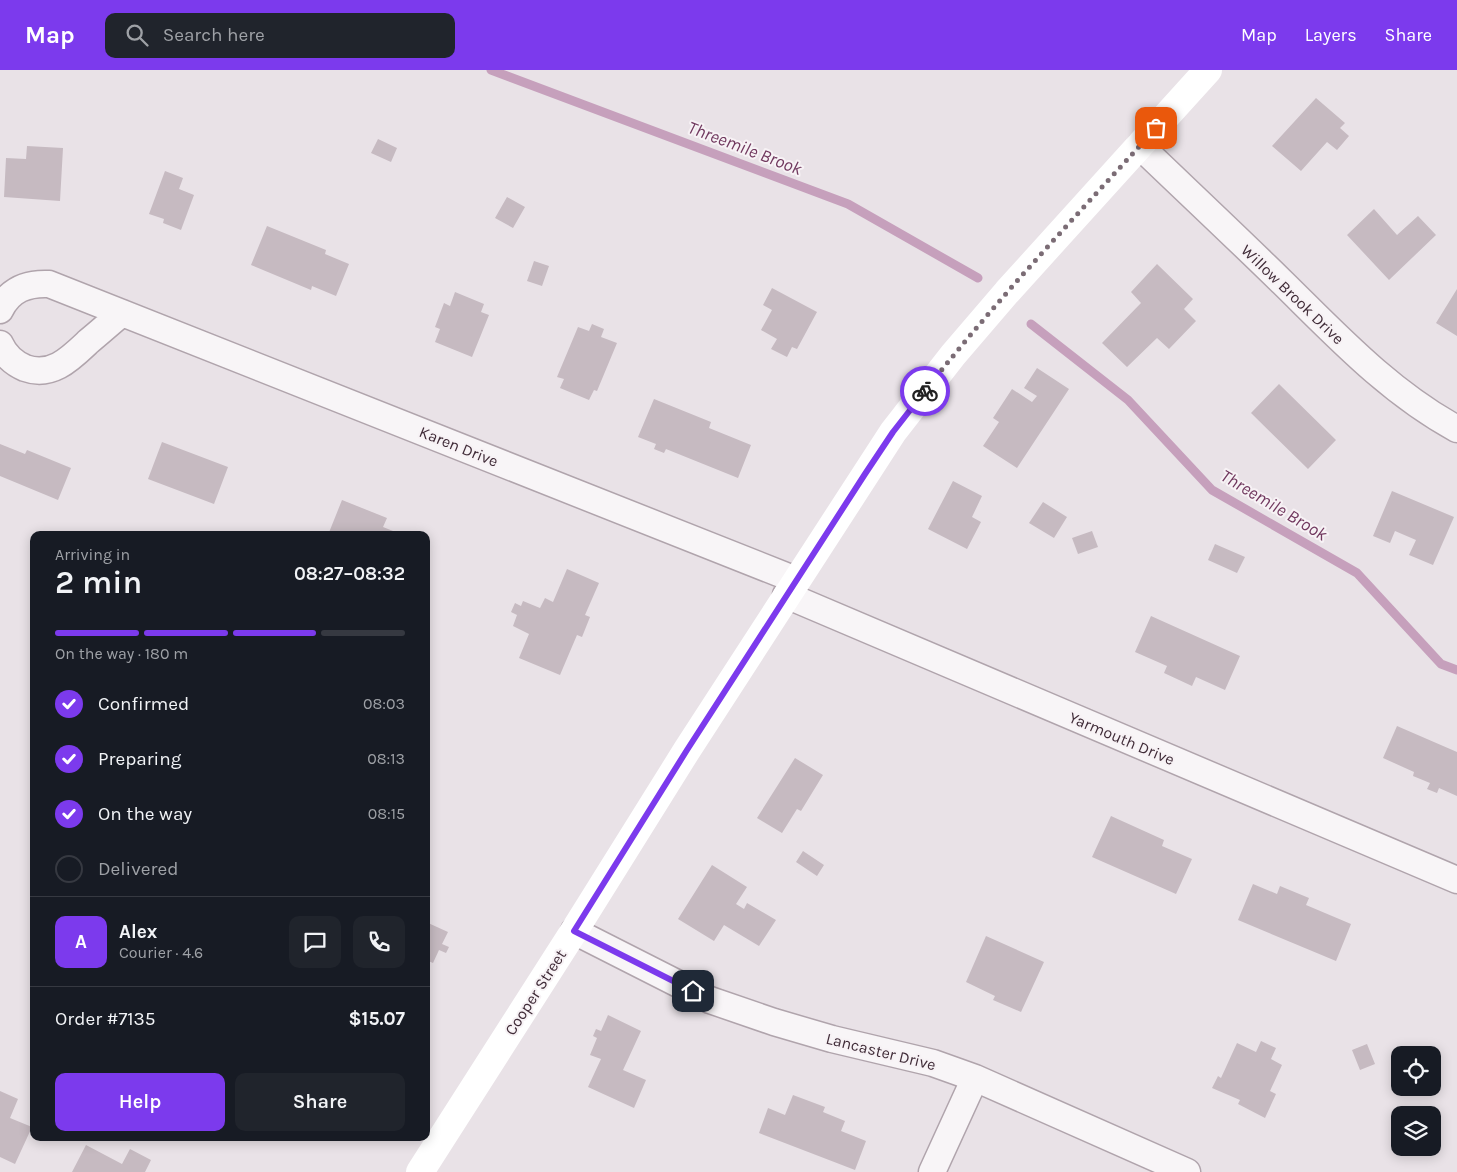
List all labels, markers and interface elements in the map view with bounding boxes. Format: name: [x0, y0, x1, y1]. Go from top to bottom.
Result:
search box: [105, 13, 455, 58]
text: Map: [25, 21, 75, 49]
icon: search: [123, 21, 151, 49]
text: Search here: [163, 24, 265, 46]
text: Map: [1241, 24, 1277, 46]
text: Layers: [1305, 24, 1357, 46]
text: Share: [1385, 24, 1432, 46]
pin: [1135, 107, 1177, 149]
icon: bag: [1142, 114, 1170, 142]
water label: Threemile Brook: [685, 116, 806, 180]
street label: Willow Brook Drive: [1237, 240, 1348, 348]
courier: [900, 366, 950, 416]
icon: bike: [911, 377, 939, 405]
street label: Karen Drive: [417, 422, 501, 471]
water label: Threemile Brook: [1217, 465, 1332, 546]
text: Arriving in: [55, 545, 130, 564]
text: 08:27–08:32: [294, 563, 405, 585]
text: 2 min: [55, 564, 142, 601]
text: On the way · 180 m: [55, 644, 188, 663]
icon: check: [55, 690, 83, 718]
text: Confirmed: [98, 693, 189, 715]
text: 08:03: [363, 694, 405, 713]
street label: Yarmouth Drive: [1066, 708, 1177, 769]
icon: check: [55, 745, 83, 773]
text: Preparing: [98, 748, 181, 770]
text: 08:13: [367, 749, 405, 768]
icon: check: [55, 800, 83, 828]
text: On the way: [98, 803, 192, 825]
text: 08:15: [368, 804, 405, 823]
text: Delivered: [98, 858, 178, 880]
button: chat: [289, 916, 341, 968]
button: phone: [353, 916, 405, 968]
text: Alex: [119, 921, 157, 943]
text: A: [75, 931, 87, 953]
text: Courier · 4.6: [119, 943, 203, 962]
street label: Cooper Street: [501, 946, 570, 1039]
pin: [672, 970, 714, 1012]
icon: home: [679, 977, 707, 1005]
text: Order #7135: [55, 1008, 156, 1030]
text: $15.07: [349, 1008, 405, 1030]
street label: Lancaster Drive: [824, 1029, 938, 1074]
map controls: [1391, 1046, 1441, 1156]
button: locate: [1391, 1046, 1441, 1096]
button: Help: [55, 1073, 225, 1131]
button: Share: [235, 1073, 405, 1131]
button: layers: [1391, 1106, 1441, 1156]

